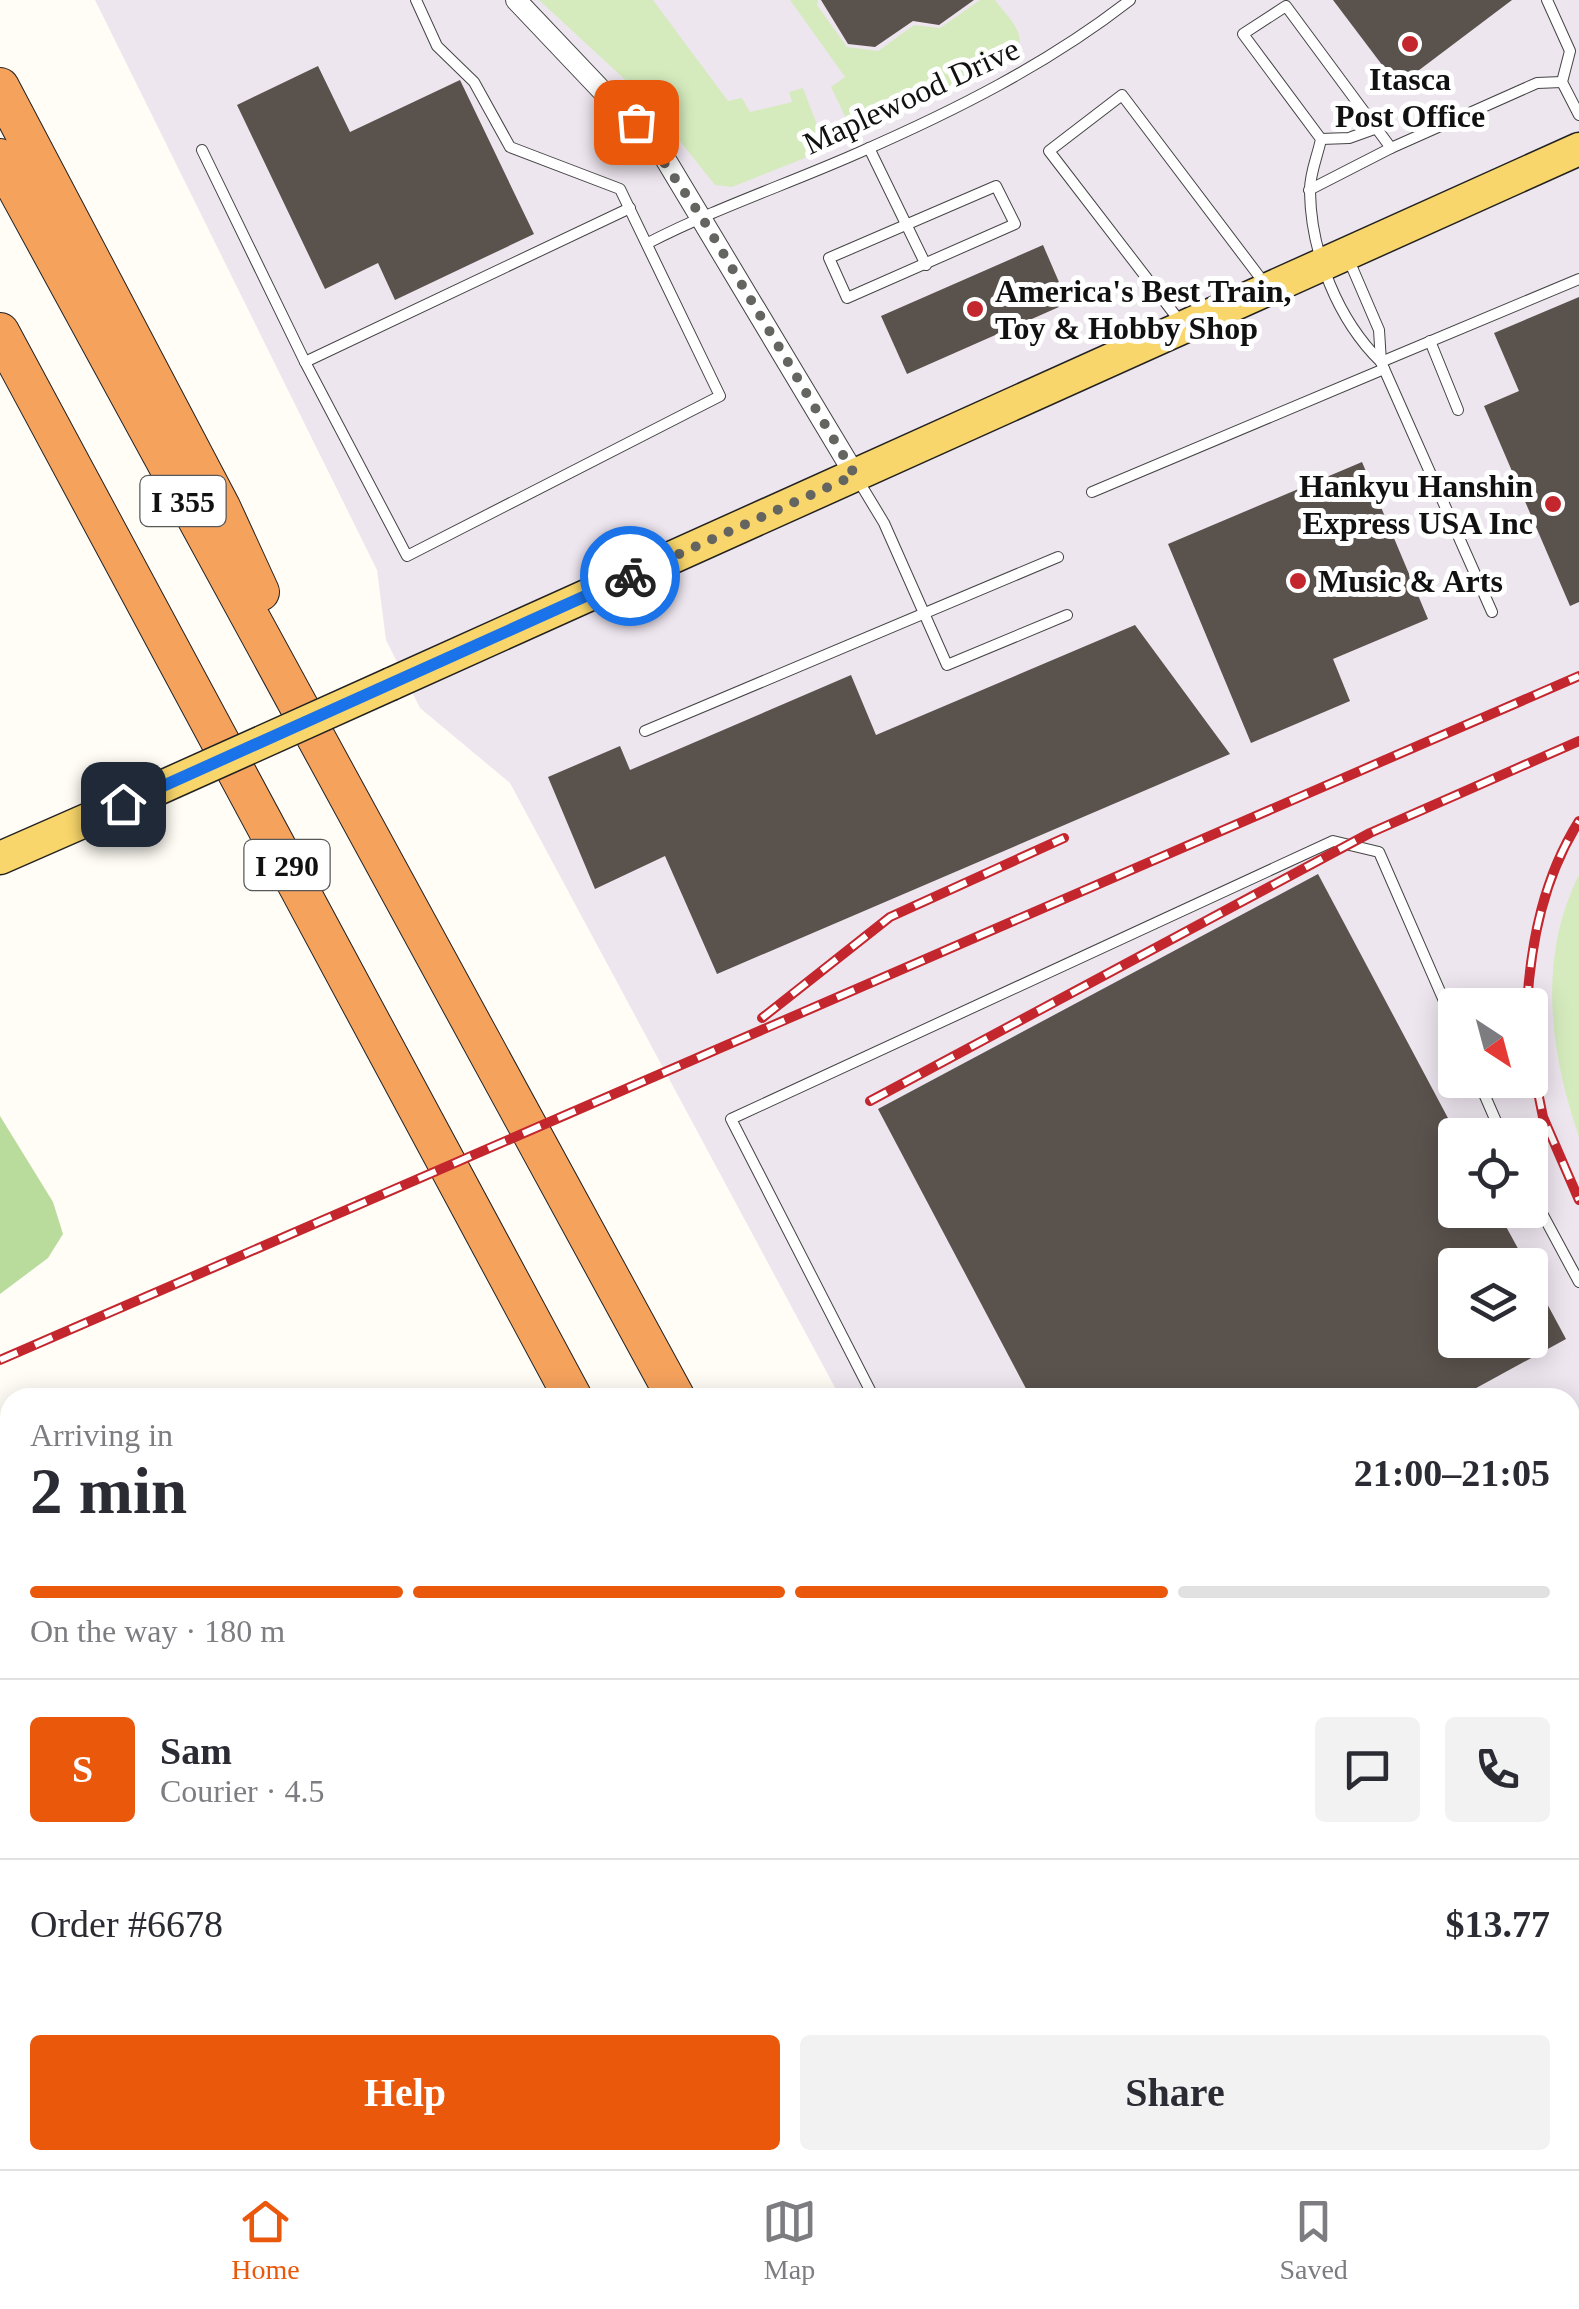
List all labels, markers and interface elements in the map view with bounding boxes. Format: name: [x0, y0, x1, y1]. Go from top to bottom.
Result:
street label: Maplewood Drive: [797, 30, 1025, 162]
marker: Itasca Post Office: [1399, 33, 1421, 55]
place label: Itasca Post Office: [1335, 61, 1485, 134]
pin: [594, 80, 679, 165]
icon: bag: [609, 95, 664, 150]
place label: America's Best Train, Toy & Hobby Shop: [995, 273, 1292, 346]
marker: America's Best Train, Toy & Hobby Shop: [964, 298, 986, 320]
place label: Hankyu Hanshin Express USA Inc: [1299, 468, 1533, 541]
road number: I 355: [140, 476, 226, 526]
marker: Hankyu Hanshin Express USA Inc: [1542, 493, 1564, 515]
courier: [580, 526, 680, 626]
icon: bike: [603, 549, 658, 604]
place label: Music & Arts: [1318, 563, 1503, 599]
marker: Music & Arts: [1287, 570, 1309, 592]
pin: [81, 762, 166, 847]
icon: home: [96, 777, 151, 832]
road number: I 290: [244, 840, 330, 890]
north arrow: [1438, 988, 1548, 1098]
map controls: [1438, 988, 1548, 1358]
button: locate: [1438, 1118, 1548, 1228]
button: layers: [1438, 1248, 1548, 1358]
text: Arriving in: [30, 1417, 173, 1453]
text: 21:00–21:05: [1354, 1452, 1550, 1494]
text: 2 min: [30, 1455, 187, 1527]
text: On the way · 180 m: [30, 1613, 285, 1649]
button: chat: [1315, 1717, 1420, 1822]
button: phone: [1445, 1717, 1550, 1822]
text: Sam: [160, 1730, 232, 1772]
text: S: [72, 1748, 93, 1790]
text: Courier · 4.5: [160, 1773, 324, 1809]
text: Order #6678: [30, 1903, 223, 1945]
text: $13.77: [1446, 1903, 1550, 1945]
button: Help: [30, 2035, 780, 2150]
button: Share: [800, 2035, 1550, 2150]
tab: Home: [231, 2194, 300, 2286]
tab: Map: [762, 2194, 817, 2286]
tab: Saved: [1279, 2194, 1348, 2286]

